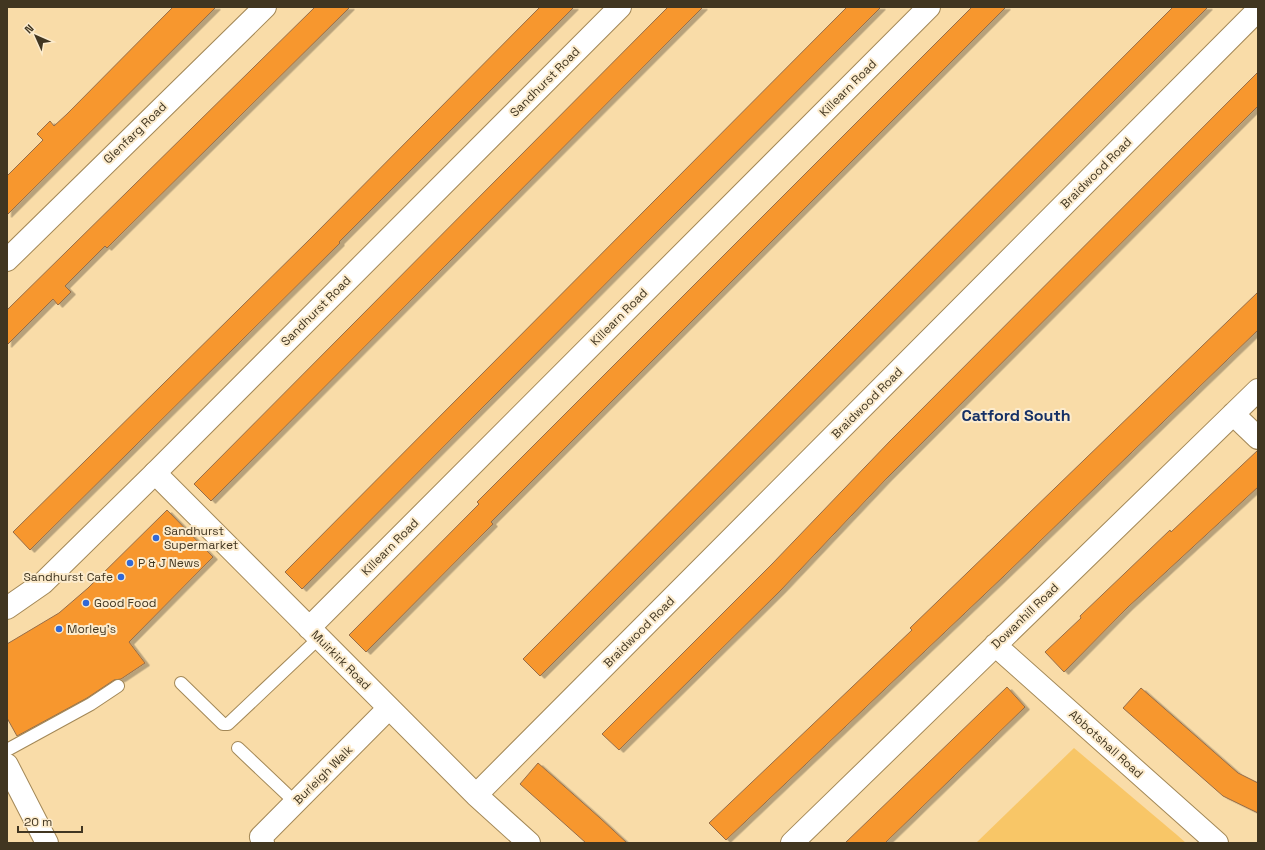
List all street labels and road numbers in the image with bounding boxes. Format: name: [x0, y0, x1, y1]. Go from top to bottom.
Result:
street label: Sandhurst Road: [507, 44, 583, 120]
street label: Killearn Road: [816, 56, 880, 120]
street label: Glenfarg Road: [100, 99, 170, 167]
street label: Braidwood Road: [1057, 134, 1135, 212]
street label: Sandhurst Road: [278, 273, 354, 349]
street label: Killearn Road: [587, 285, 651, 349]
street label: Braidwood Road: [828, 364, 906, 442]
street label: Killearn Road: [358, 515, 422, 579]
street label: Dowanhill Road: [988, 580, 1062, 652]
street label: Braidwood Road: [600, 593, 678, 671]
street label: Muirkirk Road: [308, 627, 374, 693]
street label: Abbotshall Road: [1065, 706, 1147, 782]
street label: Burleigh Walk: [290, 742, 356, 808]

